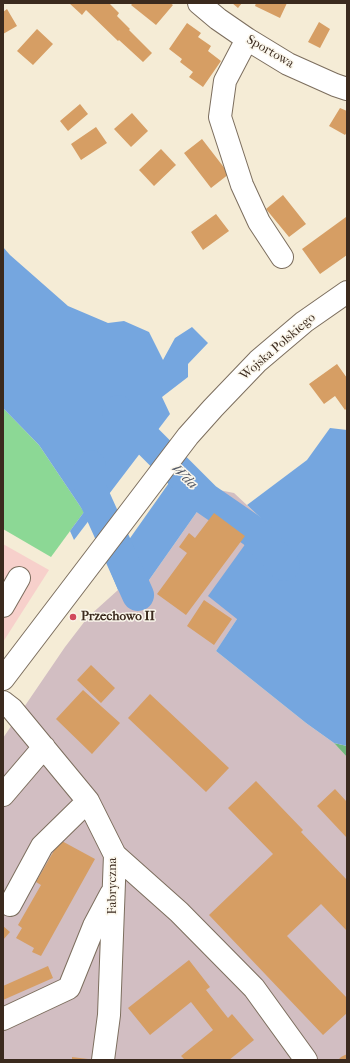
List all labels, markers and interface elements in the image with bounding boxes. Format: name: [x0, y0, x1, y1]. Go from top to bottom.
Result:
street label: Sportowa: [243, 32, 297, 72]
street label: Wojska Polskiego: [237, 310, 319, 384]
water label: Wda: [168, 461, 200, 493]
place label: Przechowo II: [81, 609, 155, 625]
marker: Przechowo II: [68, 612, 78, 622]
street label: Fabryczna: [105, 858, 121, 914]

